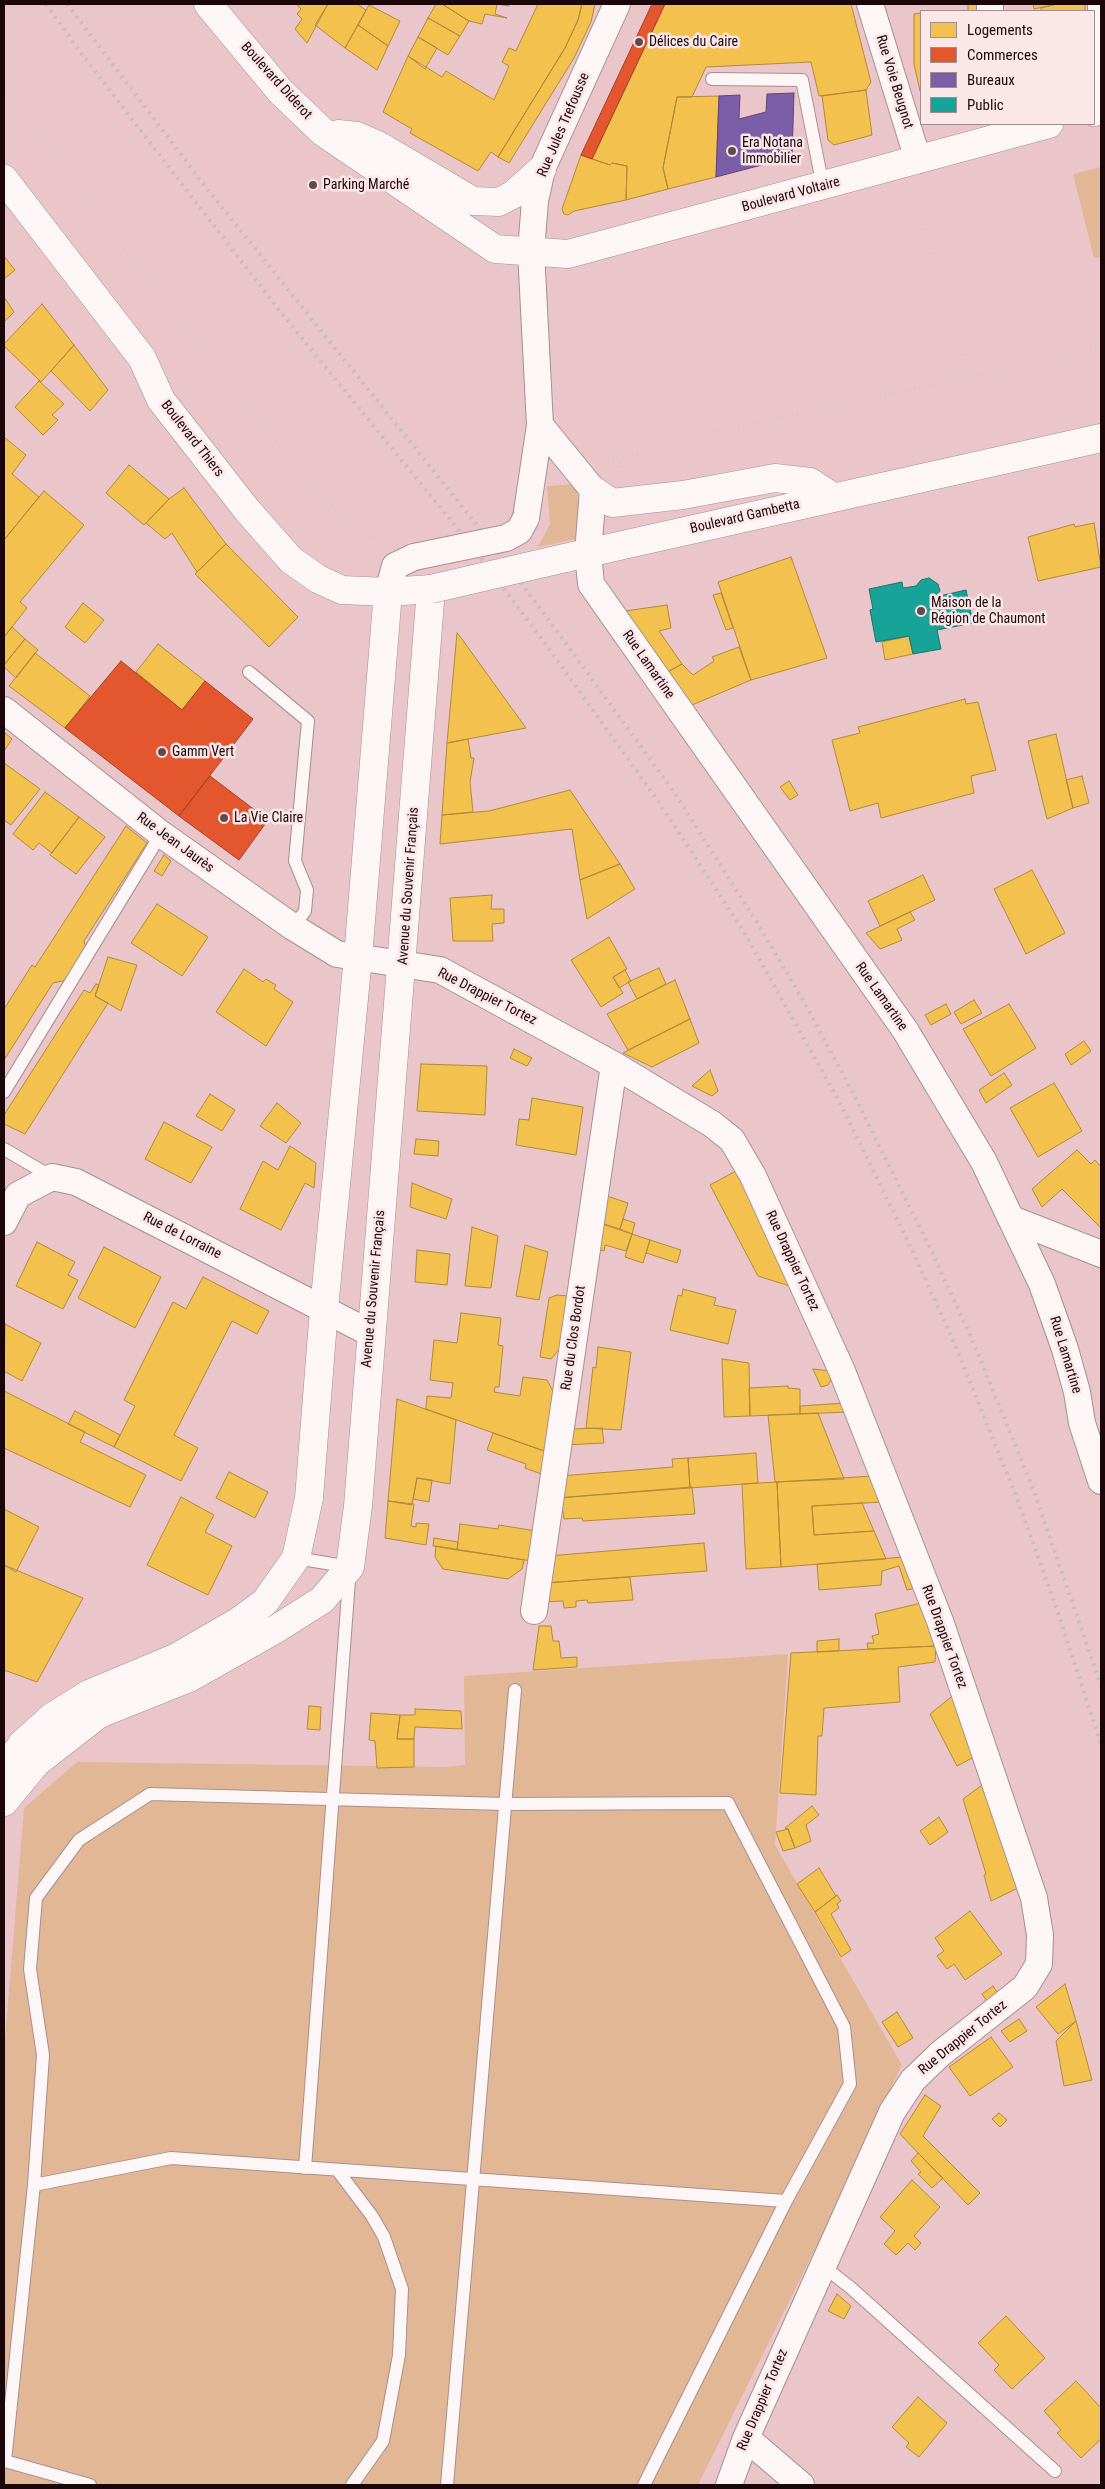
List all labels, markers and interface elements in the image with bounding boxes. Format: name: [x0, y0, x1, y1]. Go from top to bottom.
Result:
legend: [920, 10, 1095, 125]
text: Logements: [967, 21, 1033, 39]
street label: Rue Voie Beugnot: [872, 33, 916, 131]
place label: Délices du Caire: [649, 34, 738, 50]
marker: Délices du Caire: [633, 36, 645, 48]
street label: Boulevard Diderot: [237, 39, 315, 123]
text: Commerces: [967, 46, 1038, 64]
street label: Rue Jules Trefousse: [534, 70, 594, 180]
text: Bureaux: [967, 71, 1015, 89]
text: Public: [967, 96, 1004, 114]
place label: Era Notana Immobilier: [742, 135, 803, 168]
marker: Era Notana Immobilier: [726, 145, 738, 157]
street label: Boulevard Voltaire: [740, 174, 842, 216]
place label: Parking Marché: [323, 177, 409, 193]
marker: Parking Marché: [307, 179, 319, 191]
street label: Boulevard Thiers: [157, 397, 227, 481]
street label: Boulevard Gambetta: [689, 496, 801, 538]
place label: Maison de la Région de Chaumont: [931, 595, 1046, 628]
marker: Maison de la Région de Chaumont: [915, 605, 927, 617]
street label: Rue Lamartine: [618, 627, 678, 703]
place label: Gamm Vert: [172, 744, 234, 760]
marker: Gamm Vert: [156, 746, 168, 758]
street label: Avenue du Souvenir Français: [395, 806, 423, 966]
street label: Rue Jean Jaurès: [133, 809, 217, 877]
place label: La Vie Claire: [234, 810, 303, 826]
marker: La Vie Claire: [218, 812, 230, 824]
street label: Rue Lamartine: [851, 959, 911, 1035]
street label: Rue Drappier Tortez: [435, 965, 539, 1029]
street label: Rue Drappier Tortez: [761, 1208, 823, 1314]
street label: Rue de Lorraine: [140, 1209, 224, 1263]
street label: Avenue du Souvenir Français: [359, 1209, 389, 1369]
street label: Rue du Clos Bordot: [558, 1285, 590, 1391]
street label: Rue Lamartine: [1045, 1314, 1085, 1396]
street label: Rue Drappier Tortez: [917, 1583, 971, 1691]
street label: Rue Drappier Tortez: [915, 1997, 1011, 2079]
street label: Rue Drappier Tortez: [734, 2347, 792, 2453]

